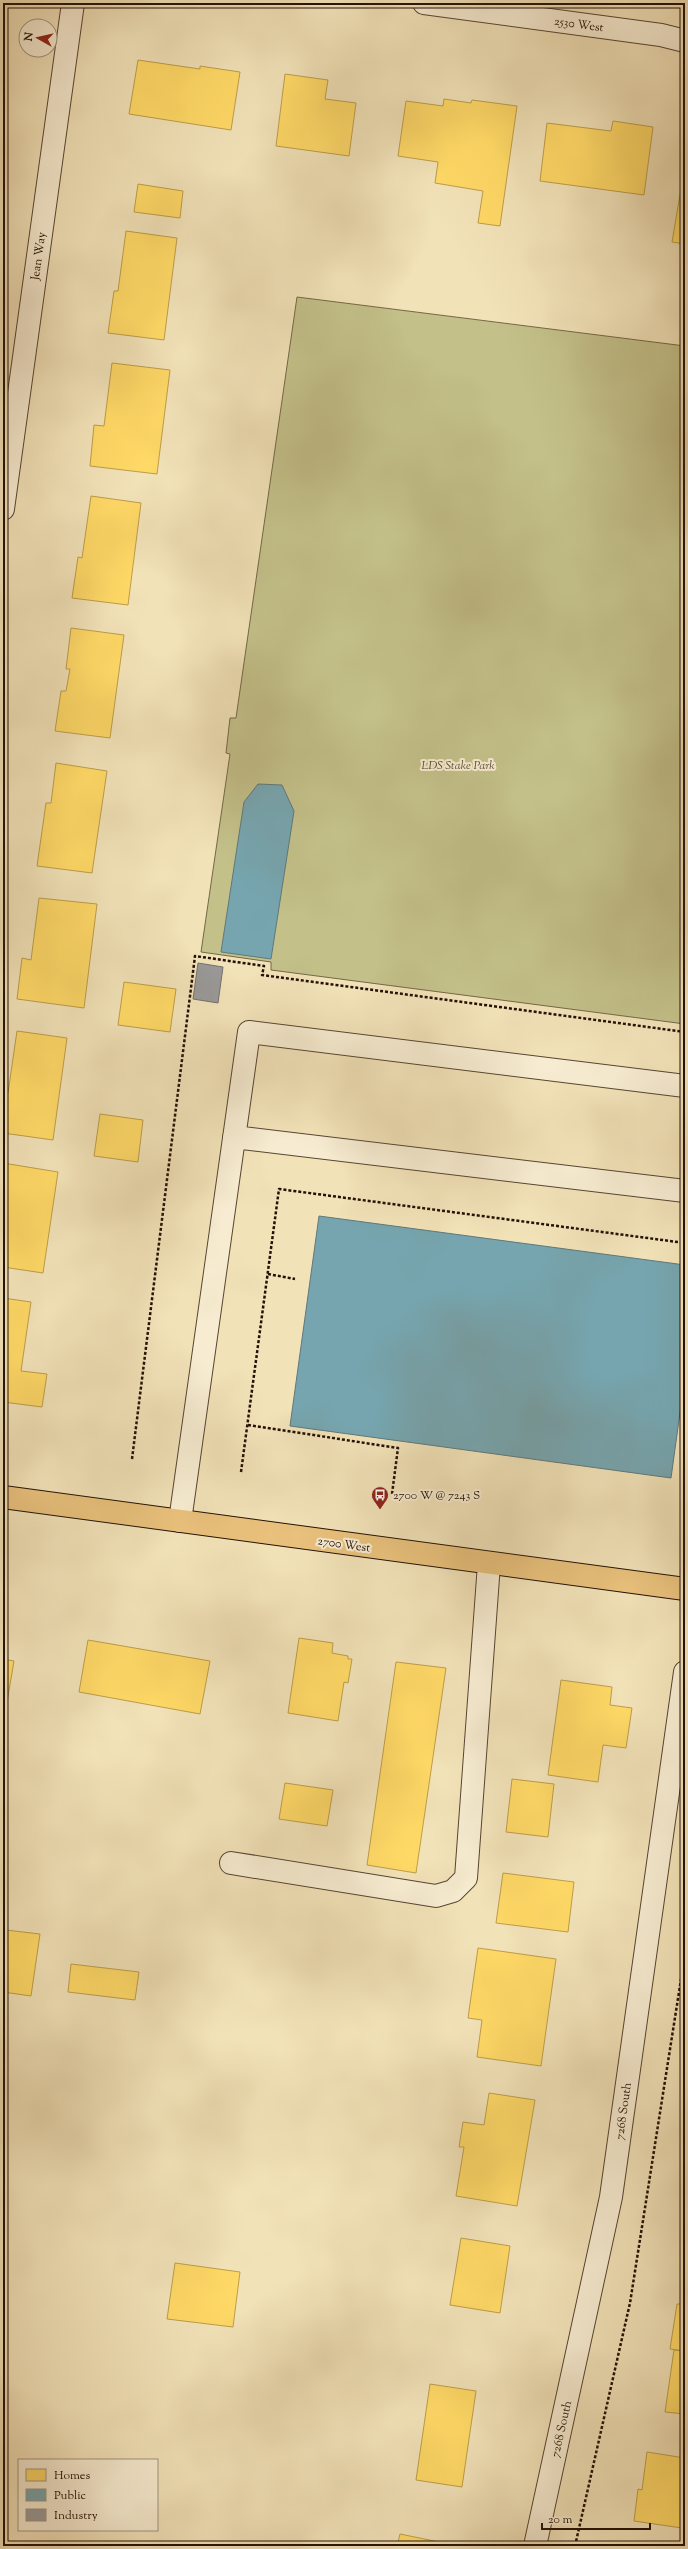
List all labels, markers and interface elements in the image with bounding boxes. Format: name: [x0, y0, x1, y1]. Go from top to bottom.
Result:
street label: 2530 West: [553, 13, 605, 37]
north arrow: [18, 18, 58, 58]
text: N: [20, 31, 38, 43]
street label: Jean Way: [27, 231, 51, 282]
park label: LDS Stake Park: [421, 757, 495, 775]
bus stop icon: 2700 W @ 7243 S: [370, 1485, 390, 1510]
place label: 2700 W @ 7243 S: [393, 1487, 480, 1505]
street label: 2700 West: [316, 1532, 371, 1558]
street label: 7268 South: [611, 2081, 637, 2141]
street label: 7268 South: [547, 2399, 577, 2459]
legend: [18, 2459, 158, 2531]
text: Homes: [54, 2467, 90, 2485]
text: Public: [54, 2487, 87, 2505]
scale bar: [542, 2505, 650, 2531]
text: Industry: [54, 2507, 98, 2525]
text: 20 m: [548, 2511, 573, 2529]

